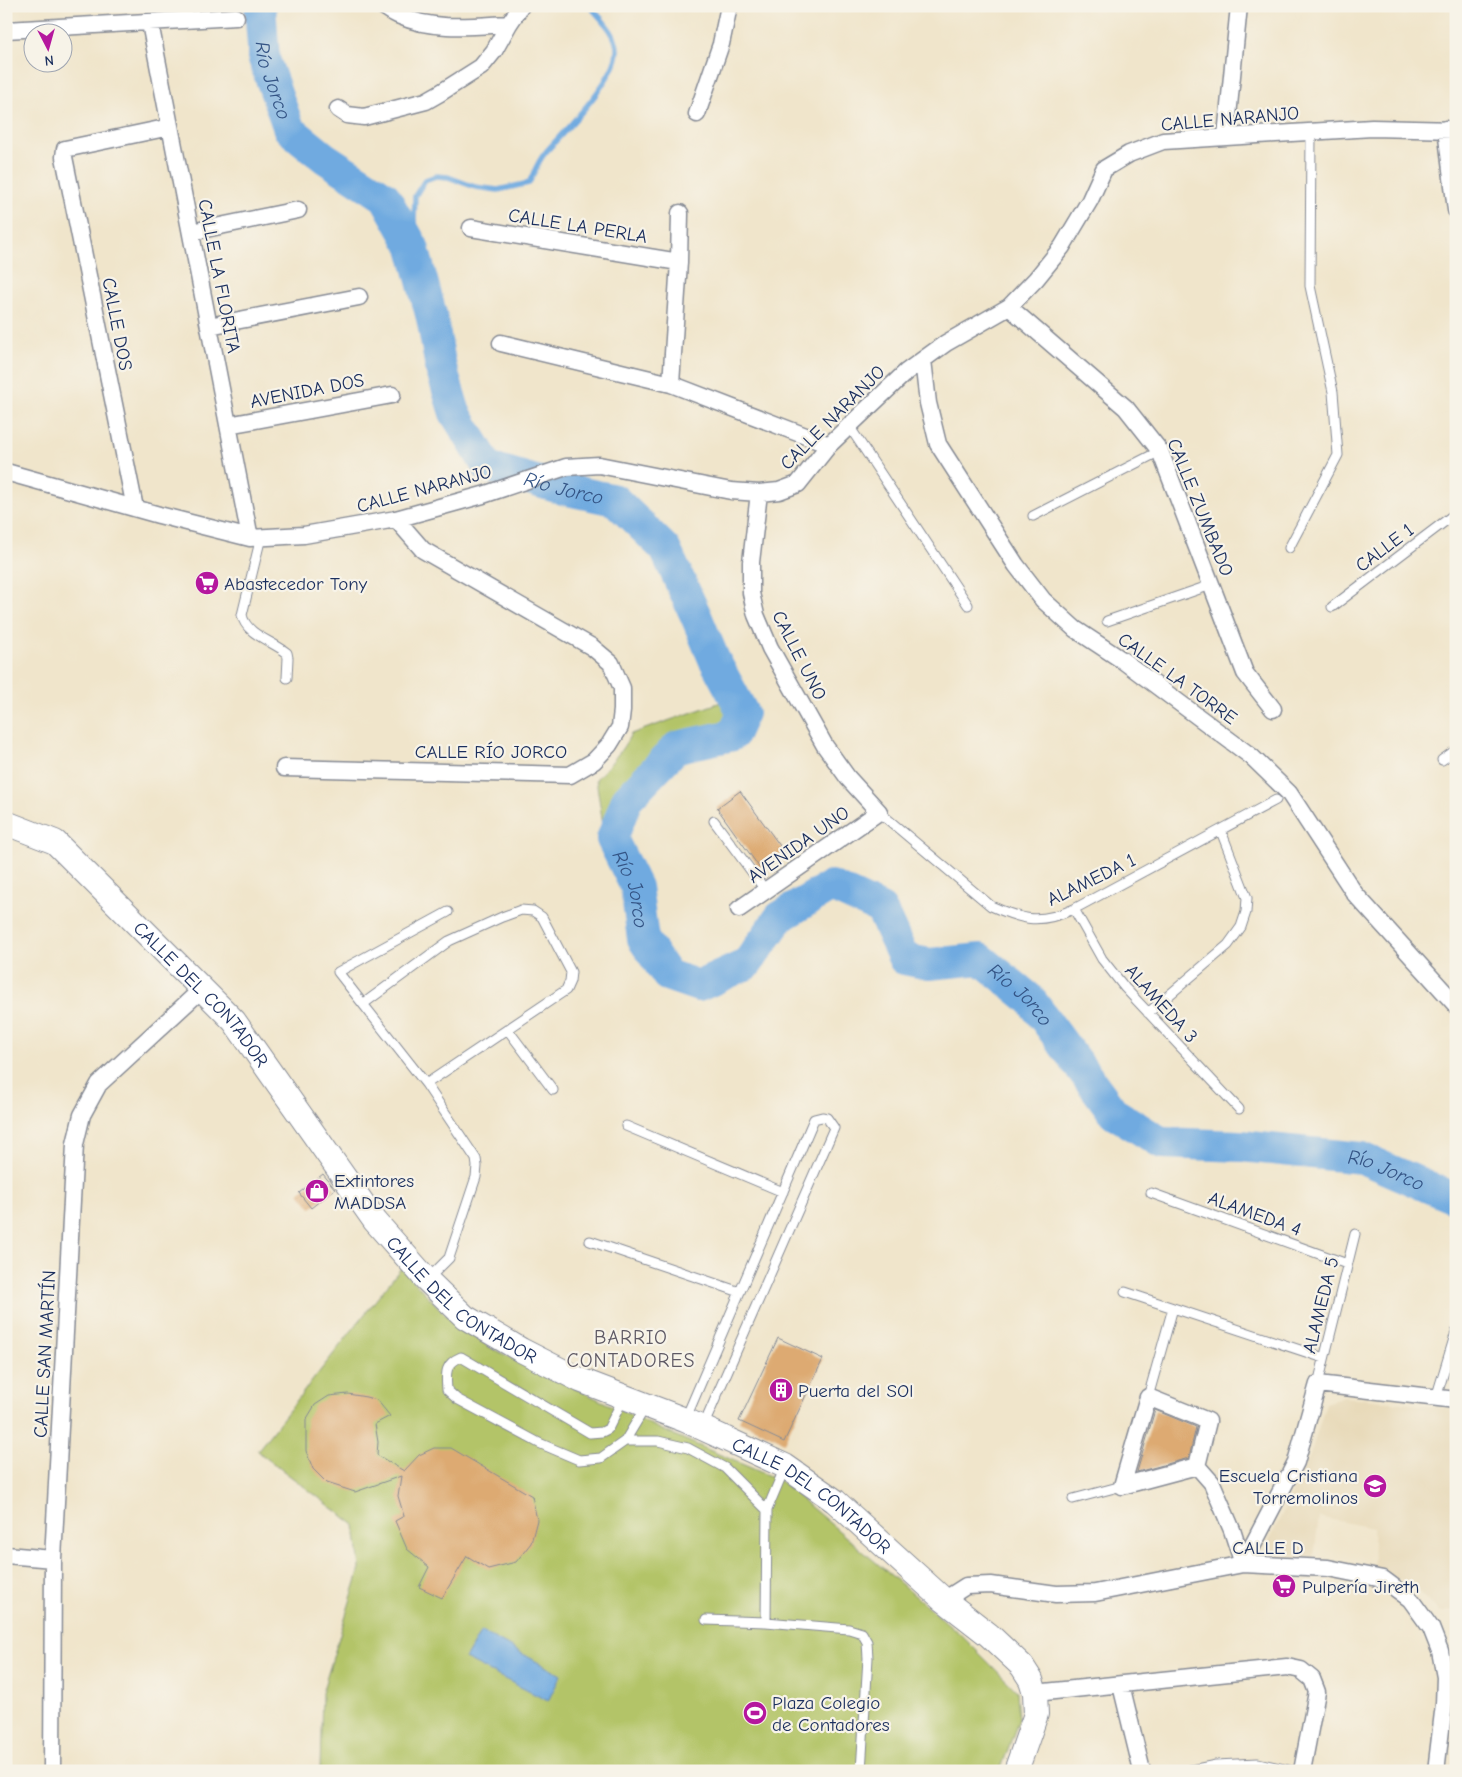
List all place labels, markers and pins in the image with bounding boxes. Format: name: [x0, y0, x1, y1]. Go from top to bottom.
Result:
supermarket icon: Abastecedor Tony: [194, 570, 220, 596]
place label: Abastecedor Tony: [224, 573, 368, 595]
place label: Extintores MADDSA: [334, 1170, 414, 1214]
shop icon: Extintores MADDSA: [304, 1178, 330, 1204]
building icon: Puerta del SOl: [768, 1377, 794, 1403]
place label: Puerta del SOl: [798, 1380, 913, 1402]
place label: Escuela Cristiana Torremolinos: [1219, 1465, 1358, 1509]
school or university icon: Escuela Cristiana Torremolinos: [1362, 1473, 1388, 1499]
supermarket icon: Pulpería Jireth: [1271, 1573, 1297, 1599]
place label: Pulpería Jireth: [1302, 1576, 1419, 1598]
place label: Plaza Colegio de Contadores: [772, 1692, 890, 1736]
sports icon: Plaza Colegio de Contadores: [742, 1700, 768, 1726]

